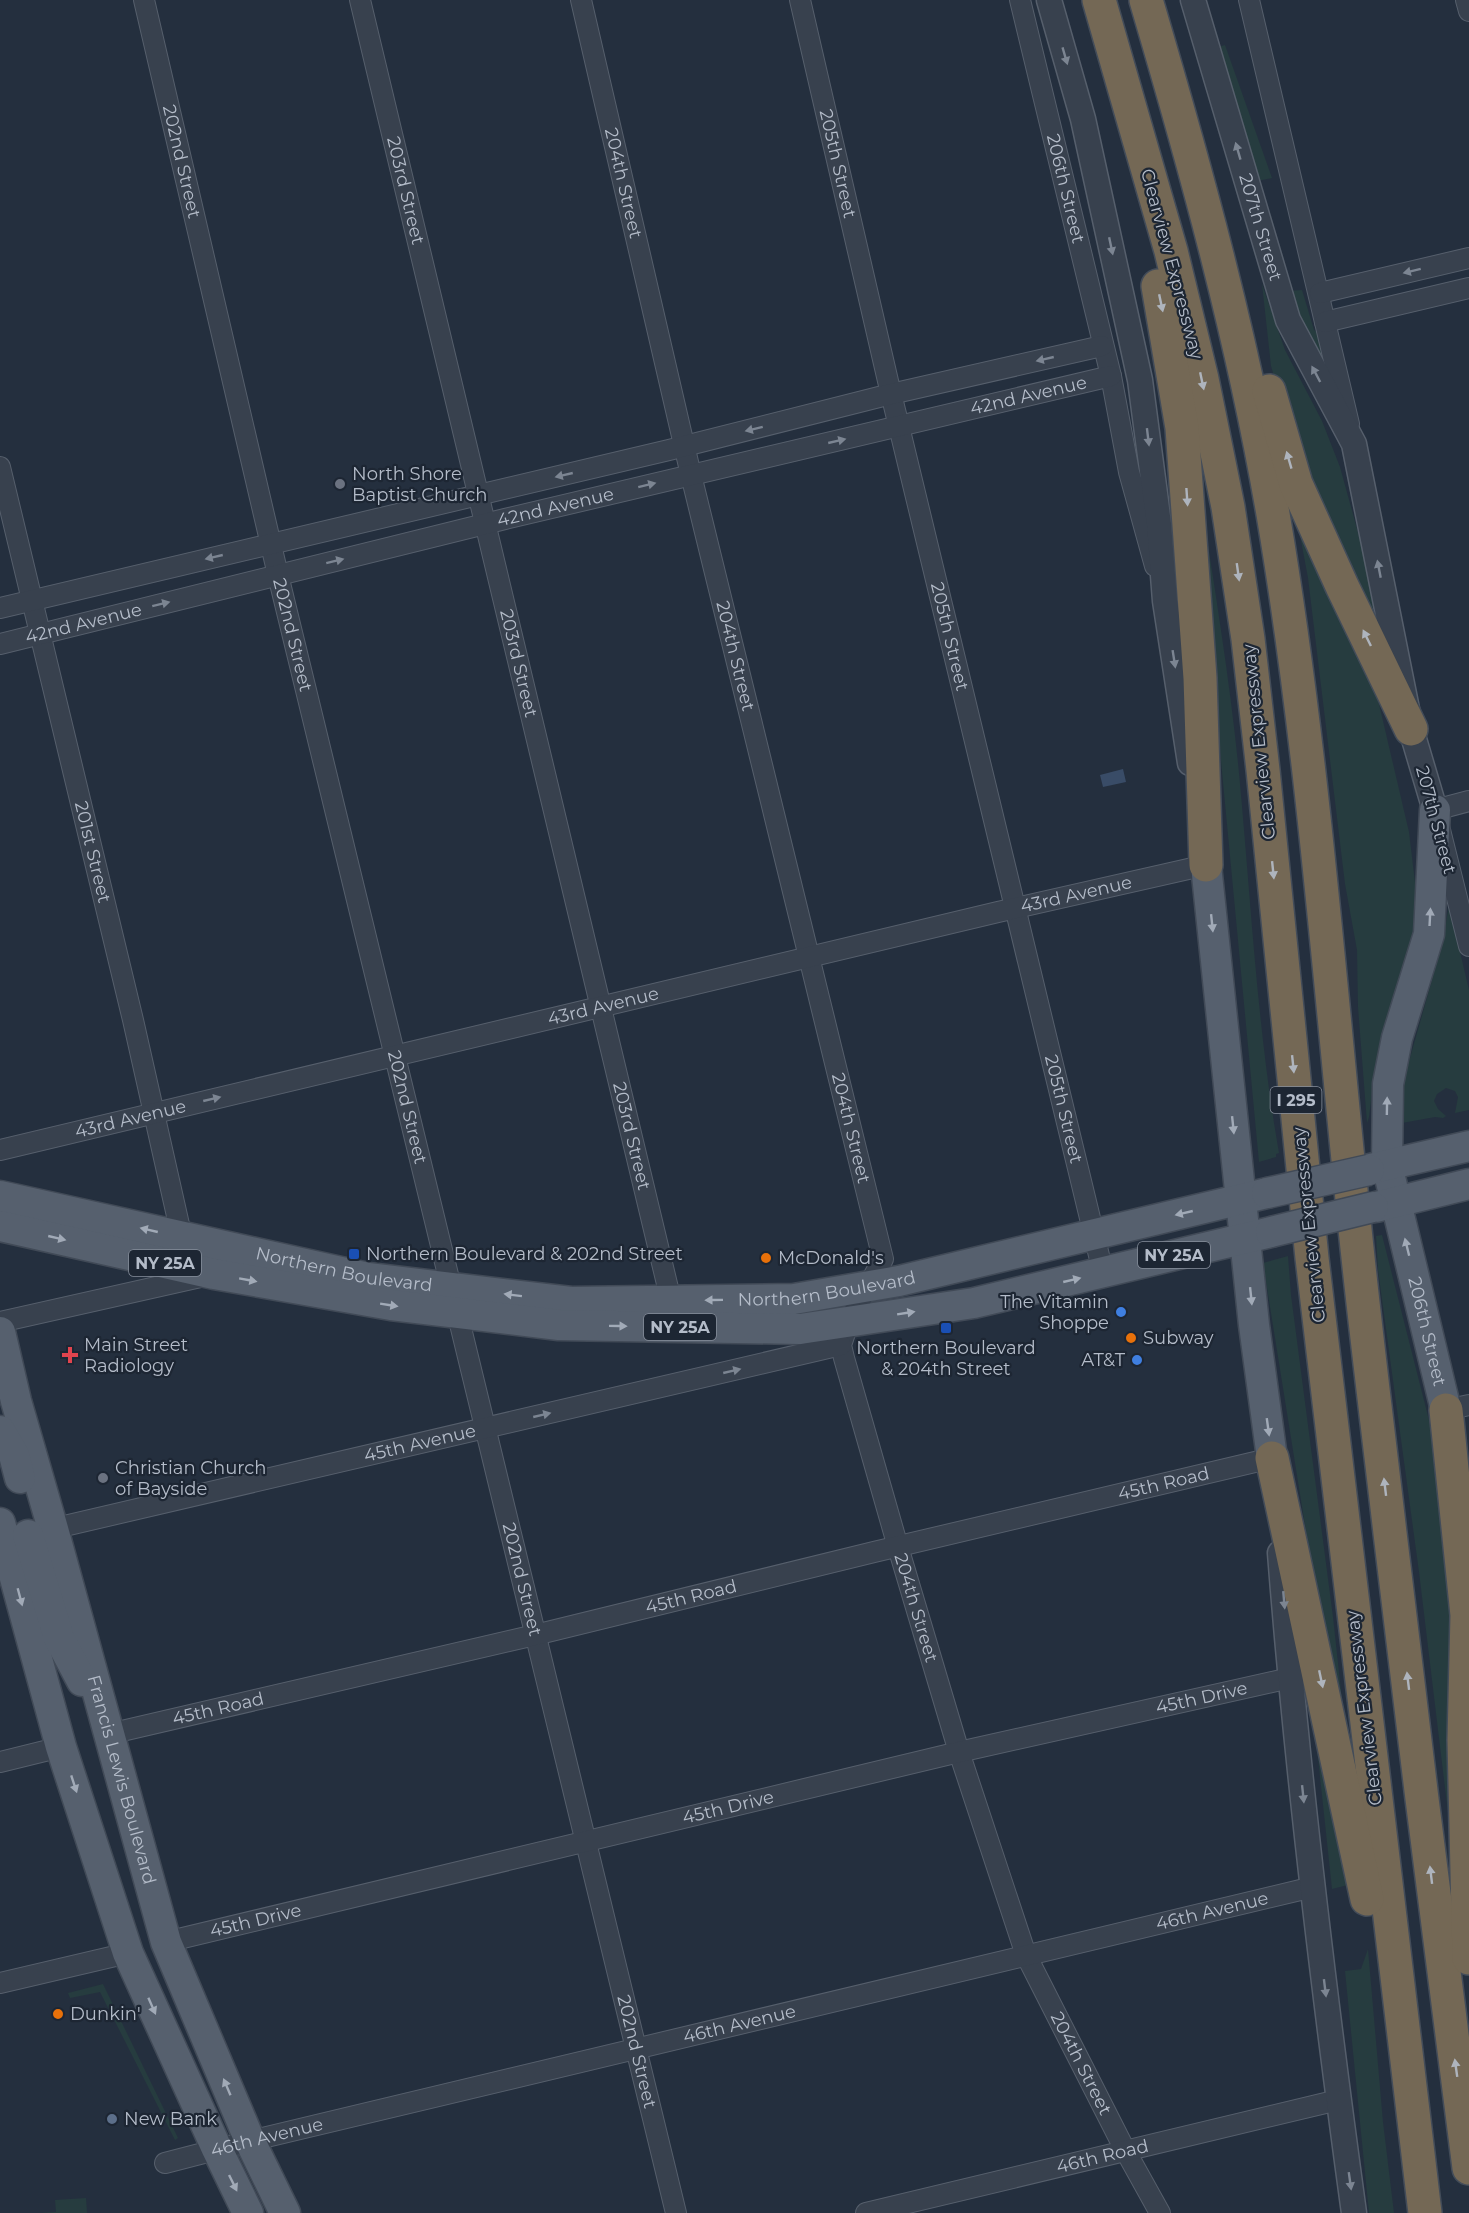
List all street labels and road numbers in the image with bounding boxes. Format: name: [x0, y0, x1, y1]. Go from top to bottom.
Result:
street label: 202nd Street: [158, 103, 206, 221]
street label: 205th Street: [815, 107, 861, 220]
street label: 204th Street: [600, 126, 647, 241]
street label: 206th Street: [1042, 132, 1089, 245]
street label: 203rd Street: [382, 134, 429, 247]
street label: Clearview Expressway: [1136, 166, 1208, 362]
street label: 207th Street: [1234, 171, 1287, 284]
street label: 42nd Avenue: [968, 371, 1089, 420]
street label: 42nd Avenue: [495, 483, 616, 532]
street label: 202nd Street: [268, 576, 317, 694]
street label: 205th Street: [926, 580, 973, 693]
street label: 42nd Avenue: [23, 598, 144, 648]
street label: 204th Street: [711, 599, 759, 713]
street label: 203rd Street: [495, 607, 542, 720]
street label: Clearview Expressway: [1238, 643, 1280, 841]
street label: 207th Street: [1411, 764, 1461, 876]
street label: 201st Street: [70, 799, 115, 905]
street label: 43rd Avenue: [1018, 871, 1134, 918]
street label: 43rd Avenue: [545, 982, 661, 1030]
street label: 202nd Street: [383, 1048, 432, 1166]
street label: 205th Street: [1040, 1053, 1087, 1166]
street label: 204th Street: [827, 1071, 875, 1185]
street label: 203rd Street: [608, 1080, 655, 1192]
road number: I 295: [1270, 1087, 1322, 1113]
street label: 43rd Avenue: [72, 1095, 188, 1143]
street label: Clearview Expressway: [1288, 1126, 1330, 1324]
street label: Northern Boulevard: [254, 1242, 434, 1297]
road number: NY 25A: [1138, 1242, 1210, 1268]
road number: NY 25A: [129, 1250, 201, 1276]
street label: Northern Boulevard: [738, 1266, 918, 1311]
street label: 206th Street: [1403, 1275, 1451, 1388]
road number: NY 25A: [644, 1314, 716, 1340]
street label: 45th Avenue: [362, 1419, 478, 1467]
street label: 45th Road: [1116, 1462, 1212, 1505]
street label: 202nd Street: [498, 1520, 546, 1638]
street label: 204th Street: [889, 1551, 943, 1665]
street label: 45th Road: [643, 1575, 739, 1619]
street label: Clearview Expressway: [1341, 1609, 1387, 1807]
street label: Francis Lewis Boulevard: [82, 1673, 161, 1887]
street label: 45th Drive: [1154, 1677, 1250, 1719]
street label: 45th Road: [170, 1687, 266, 1730]
street label: 45th Drive: [680, 1786, 776, 1829]
street label: 46th Avenue: [1154, 1887, 1271, 1935]
street label: 45th Drive: [207, 1899, 304, 1942]
street label: 202nd Street: [612, 1993, 661, 2111]
street label: 46th Avenue: [681, 2000, 798, 2048]
street label: 204th Street: [1046, 2008, 1116, 2119]
street label: 46th Avenue: [208, 2113, 325, 2162]
street label: 46th Road: [1054, 2135, 1151, 2178]

